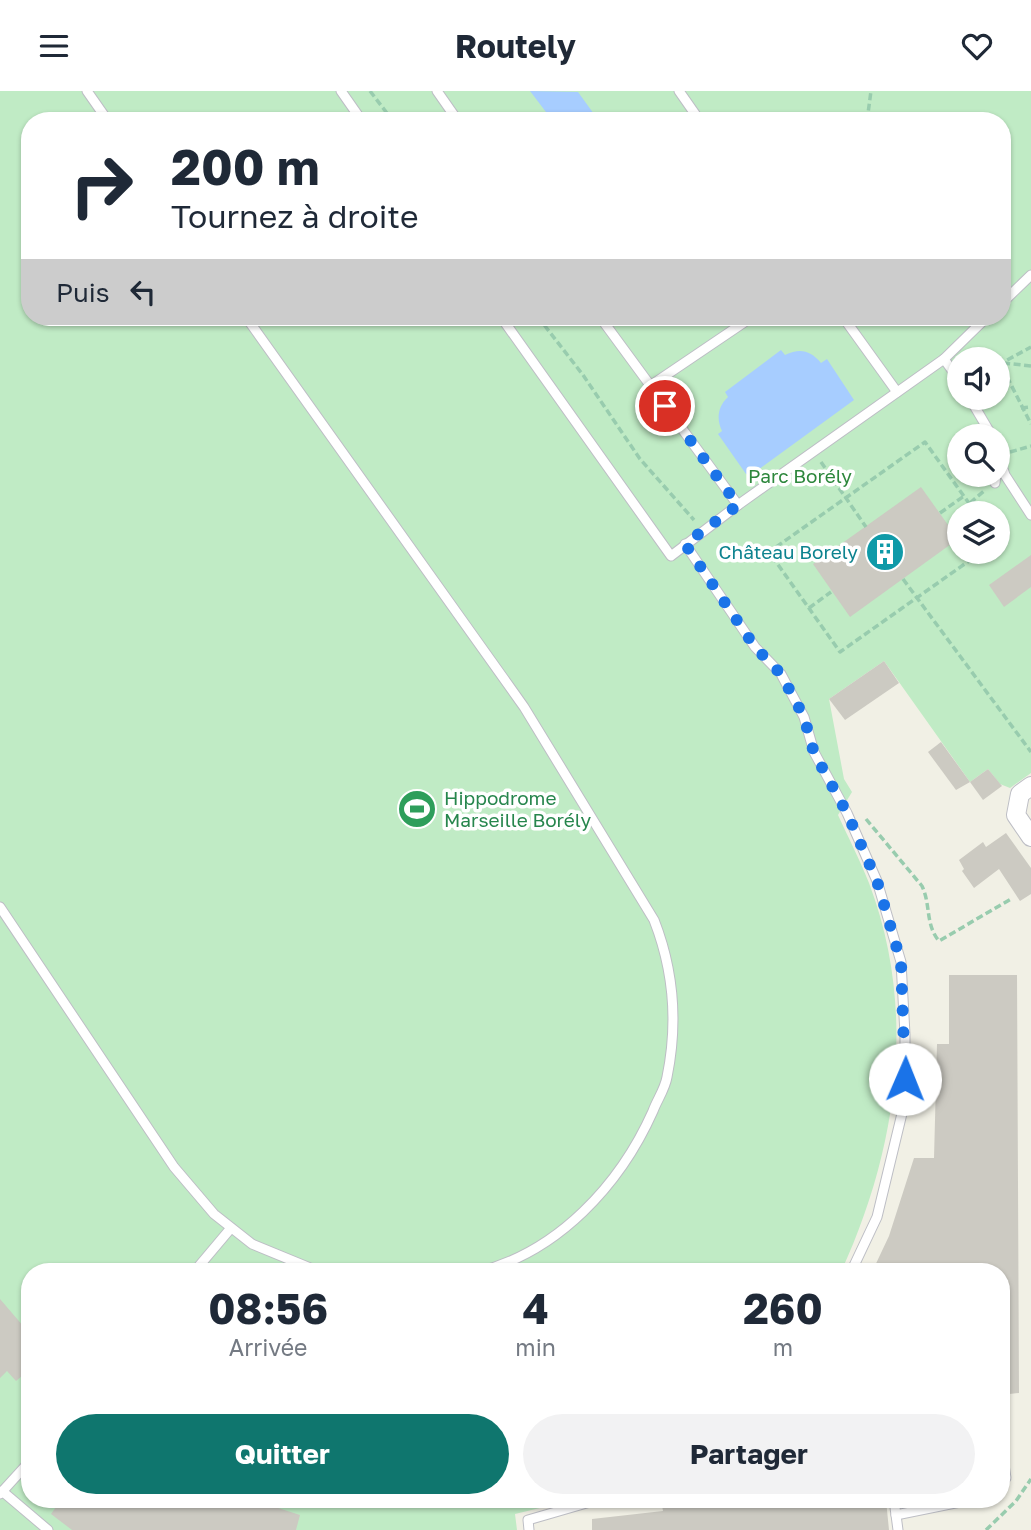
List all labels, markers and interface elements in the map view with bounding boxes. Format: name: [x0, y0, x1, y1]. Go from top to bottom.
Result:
icon: menu: [35, 27, 73, 65]
text: Routely: [455, 27, 576, 65]
icon: heart: [958, 27, 996, 65]
text: 200 m: [171, 137, 320, 196]
icon: right: [56, 140, 147, 231]
text: Tournez à droite: [171, 197, 419, 235]
icon: left: [124, 273, 162, 311]
text: Puis: [56, 277, 110, 308]
map controls: [947, 347, 1010, 564]
button: sound: [947, 347, 1010, 410]
pin: [635, 376, 695, 436]
icon: arrive: [646, 387, 684, 425]
button: search: [947, 424, 1010, 487]
park label: Parc Borély: [748, 464, 852, 487]
button: layers: [947, 501, 1010, 564]
building icon: Château Borely: [864, 531, 906, 573]
place label: Château Borely: [719, 540, 858, 563]
place label: Hippodrome Marseille Borély: [444, 786, 591, 831]
sports icon: Hippodrome Marseille Borély: [396, 788, 438, 830]
position arrow: [868, 1042, 942, 1116]
text: 08:56: [208, 1283, 328, 1333]
text: 4: [523, 1283, 549, 1333]
text: 260: [743, 1283, 823, 1333]
text: Arrivée: [229, 1333, 307, 1361]
text: min: [515, 1333, 556, 1361]
text: m: [773, 1333, 793, 1361]
button: Quitter: [56, 1414, 509, 1494]
button: Partager: [523, 1414, 975, 1494]

